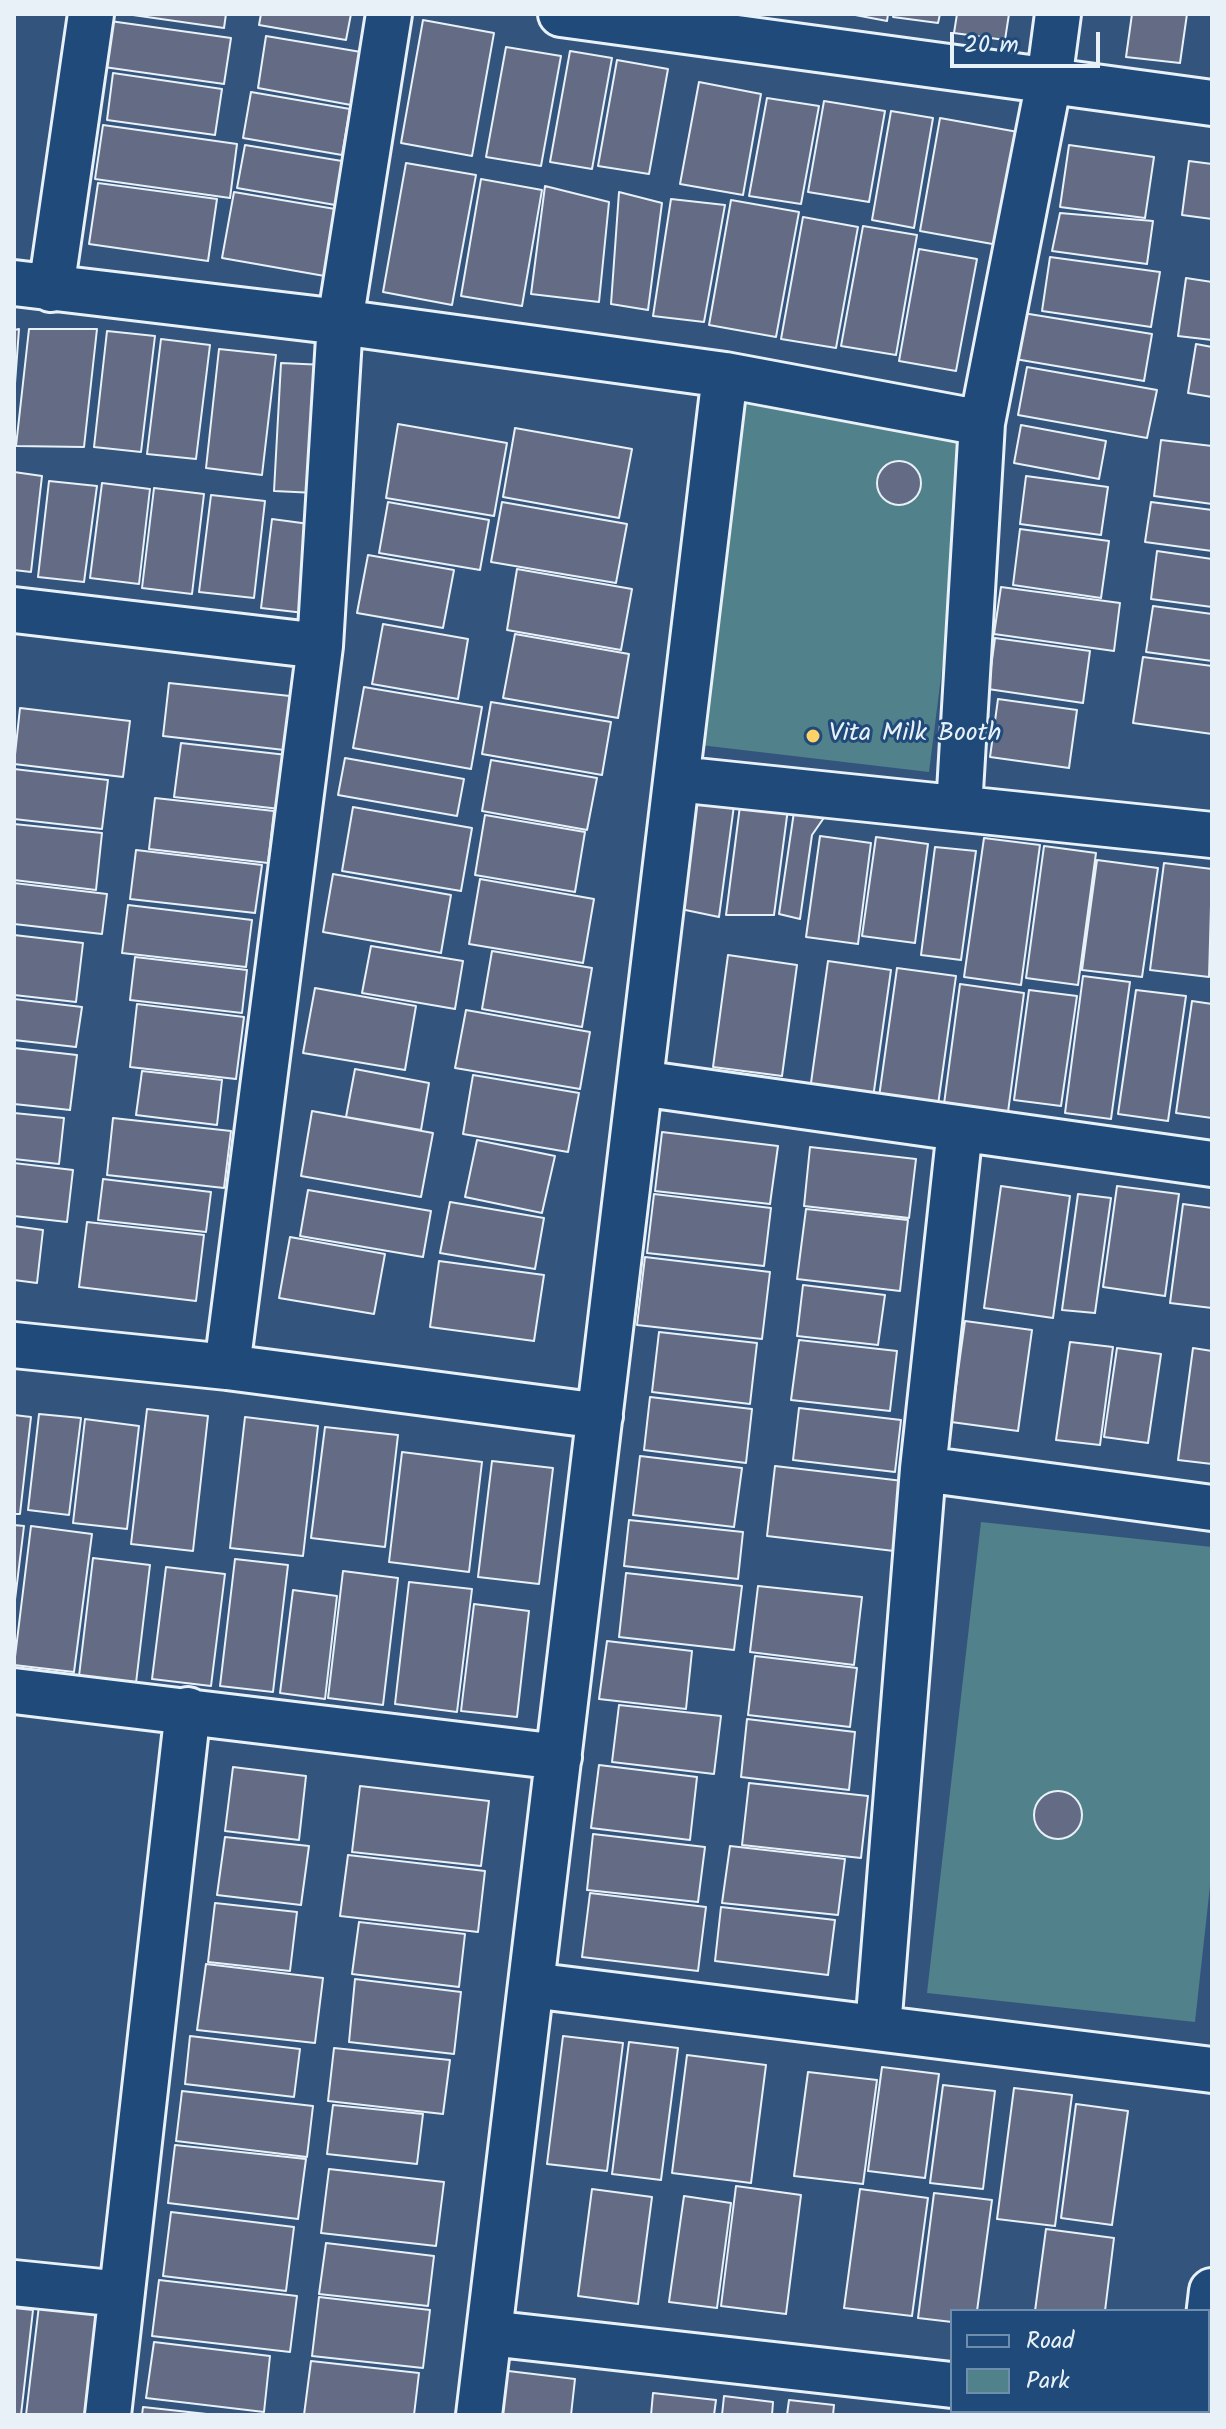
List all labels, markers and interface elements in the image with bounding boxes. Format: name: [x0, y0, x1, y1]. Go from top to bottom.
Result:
scale bar: [954, 16, 1104, 66]
text: 20 m: [964, 26, 1019, 65]
place label: Vita Milk Booth: [829, 720, 1002, 752]
marker: Vita Milk Booth: [804, 727, 822, 745]
legend: [950, 2309, 1210, 2413]
text: Road: [1026, 2322, 1074, 2361]
text: Park: [1026, 2362, 1070, 2401]

